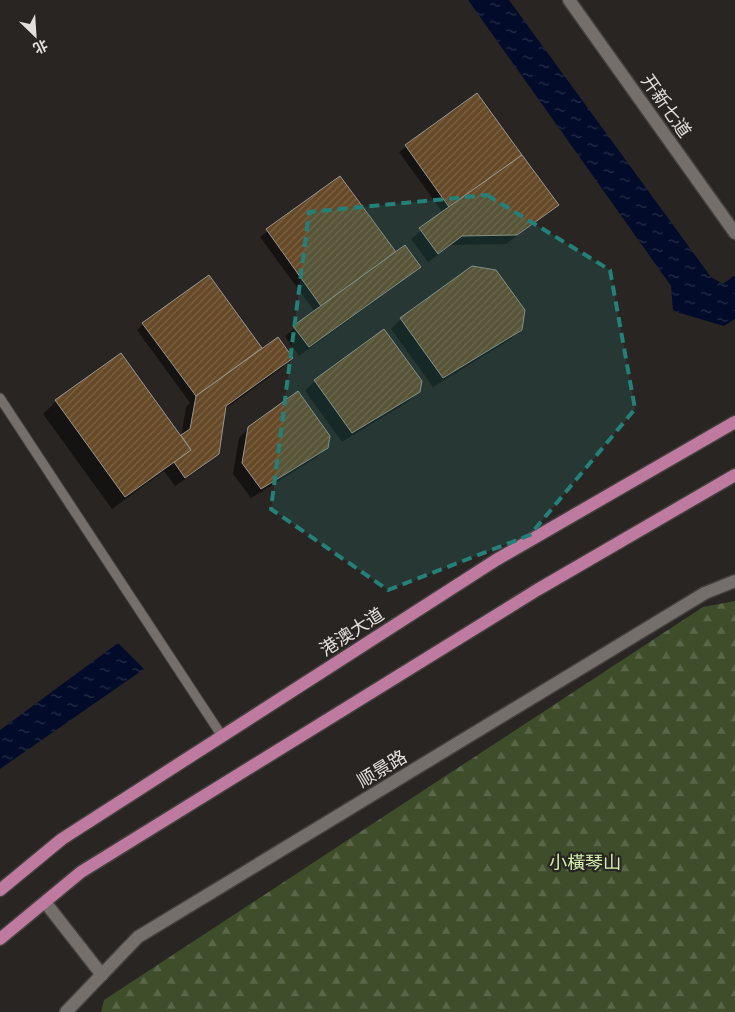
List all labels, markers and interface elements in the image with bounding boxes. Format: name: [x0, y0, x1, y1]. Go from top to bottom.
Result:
north arrow: [10, 10, 60, 60]
text: 北: [30, 36, 51, 59]
street label: 开新七道: [636, 69, 697, 142]
street label: 港澳大道: [315, 601, 388, 661]
street label: 顺景路: [352, 744, 411, 792]
park label: 小橫琴山: [549, 850, 621, 874]

